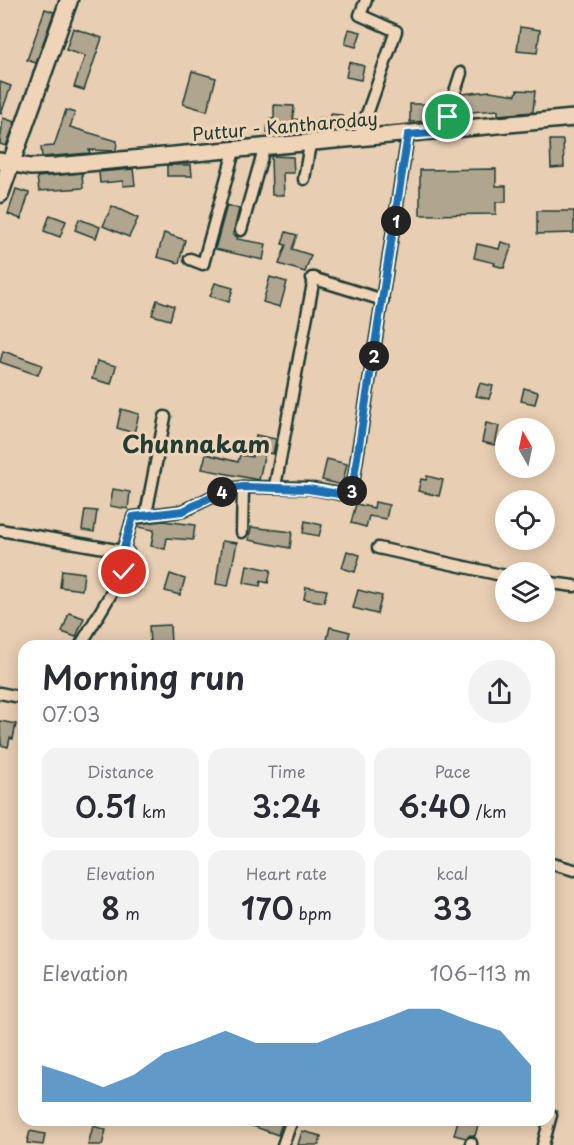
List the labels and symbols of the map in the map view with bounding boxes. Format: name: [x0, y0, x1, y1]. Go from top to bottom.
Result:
pin: [422, 91, 473, 142]
street label: Puttur - Kantharoday: [191, 104, 379, 147]
pin: 1: [381, 206, 411, 236]
pin: 2: [359, 341, 389, 371]
north arrow: [495, 418, 555, 478]
district label: Chunnakam: [122, 425, 270, 461]
pin: 3: [337, 476, 367, 506]
pin: 4: [207, 477, 237, 507]
pin: [98, 546, 149, 597]

